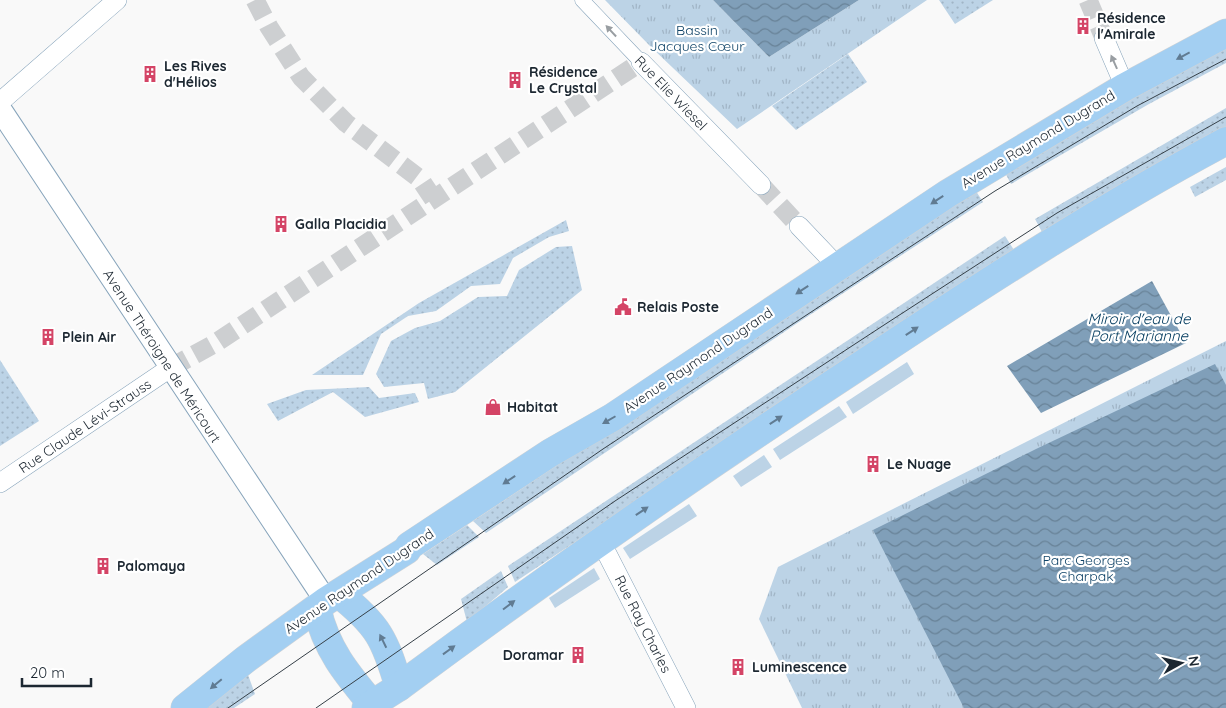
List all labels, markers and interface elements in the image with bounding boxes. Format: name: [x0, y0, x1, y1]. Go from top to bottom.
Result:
place label: Résidence l'Amirale: [1097, 9, 1166, 43]
building icon: Résidence l'Amirale: [1073, 16, 1093, 36]
park label: Bassin Jacques Cœur: [649, 21, 745, 55]
one-way arrow: [605, 26, 617, 38]
street label: Rue Elie Wiesel: [631, 52, 711, 134]
one-way arrow: [1176, 52, 1190, 60]
one-way arrow: [1110, 55, 1118, 69]
place label: Les Rives d'Hélios: [164, 57, 227, 91]
place label: Résidence Le Crystal: [529, 63, 598, 97]
building icon: Les Rives d'Hélios: [140, 64, 160, 84]
building icon: Résidence Le Crystal: [505, 70, 525, 90]
street label: Avenue Raymond Dugrand: [958, 86, 1118, 192]
one-way arrow: [931, 195, 944, 205]
building icon: Galla Placidia: [271, 214, 291, 234]
place label: Galla Placidia: [295, 215, 387, 233]
street label: Avenue Théroigne de Méricourt: [99, 266, 225, 446]
one-way arrow: [795, 285, 809, 295]
public building icon: Relais Poste: [613, 297, 633, 317]
place label: Relais Poste: [637, 298, 719, 316]
street label: Avenue Raymond Dugrand: [620, 303, 776, 417]
water label: Miroir d'eau de Port Marianne: [1088, 309, 1191, 345]
one-way arrow: [906, 326, 919, 336]
building icon: Plein Air: [38, 327, 58, 347]
place label: Plein Air: [62, 328, 116, 346]
street label: Rue Claude Lévi-Strauss: [15, 375, 155, 477]
shop icon: Habitat: [483, 397, 503, 417]
place label: Habitat: [507, 398, 558, 416]
one-way arrow: [602, 415, 616, 424]
one-way arrow: [770, 415, 783, 425]
building icon: Le Nuage: [863, 454, 883, 474]
place label: Le Nuage: [887, 455, 951, 473]
one-way arrow: [502, 475, 516, 485]
one-way arrow: [635, 506, 649, 516]
street label: Avenue Raymond Dugrand: [281, 524, 437, 638]
park label: Parc Georges Charpak: [1042, 551, 1130, 585]
building icon: Palomaya: [93, 556, 113, 576]
place label: Palomaya: [117, 557, 185, 575]
street label: Rue Ray Charles: [611, 572, 675, 676]
one-way arrow: [502, 600, 516, 610]
one-way arrow: [379, 634, 387, 648]
north arrow: [1156, 638, 1206, 688]
one-way arrow: [442, 645, 455, 655]
building icon: Doramar: [568, 645, 588, 665]
place label: Doramar: [503, 646, 564, 664]
text: N: [1184, 655, 1204, 668]
scale bar: [22, 656, 91, 688]
building icon: Luminescence: [728, 657, 748, 677]
place label: Luminescence: [752, 658, 847, 676]
text: 20 m: [30, 663, 65, 682]
one-way arrow: [210, 678, 223, 689]

